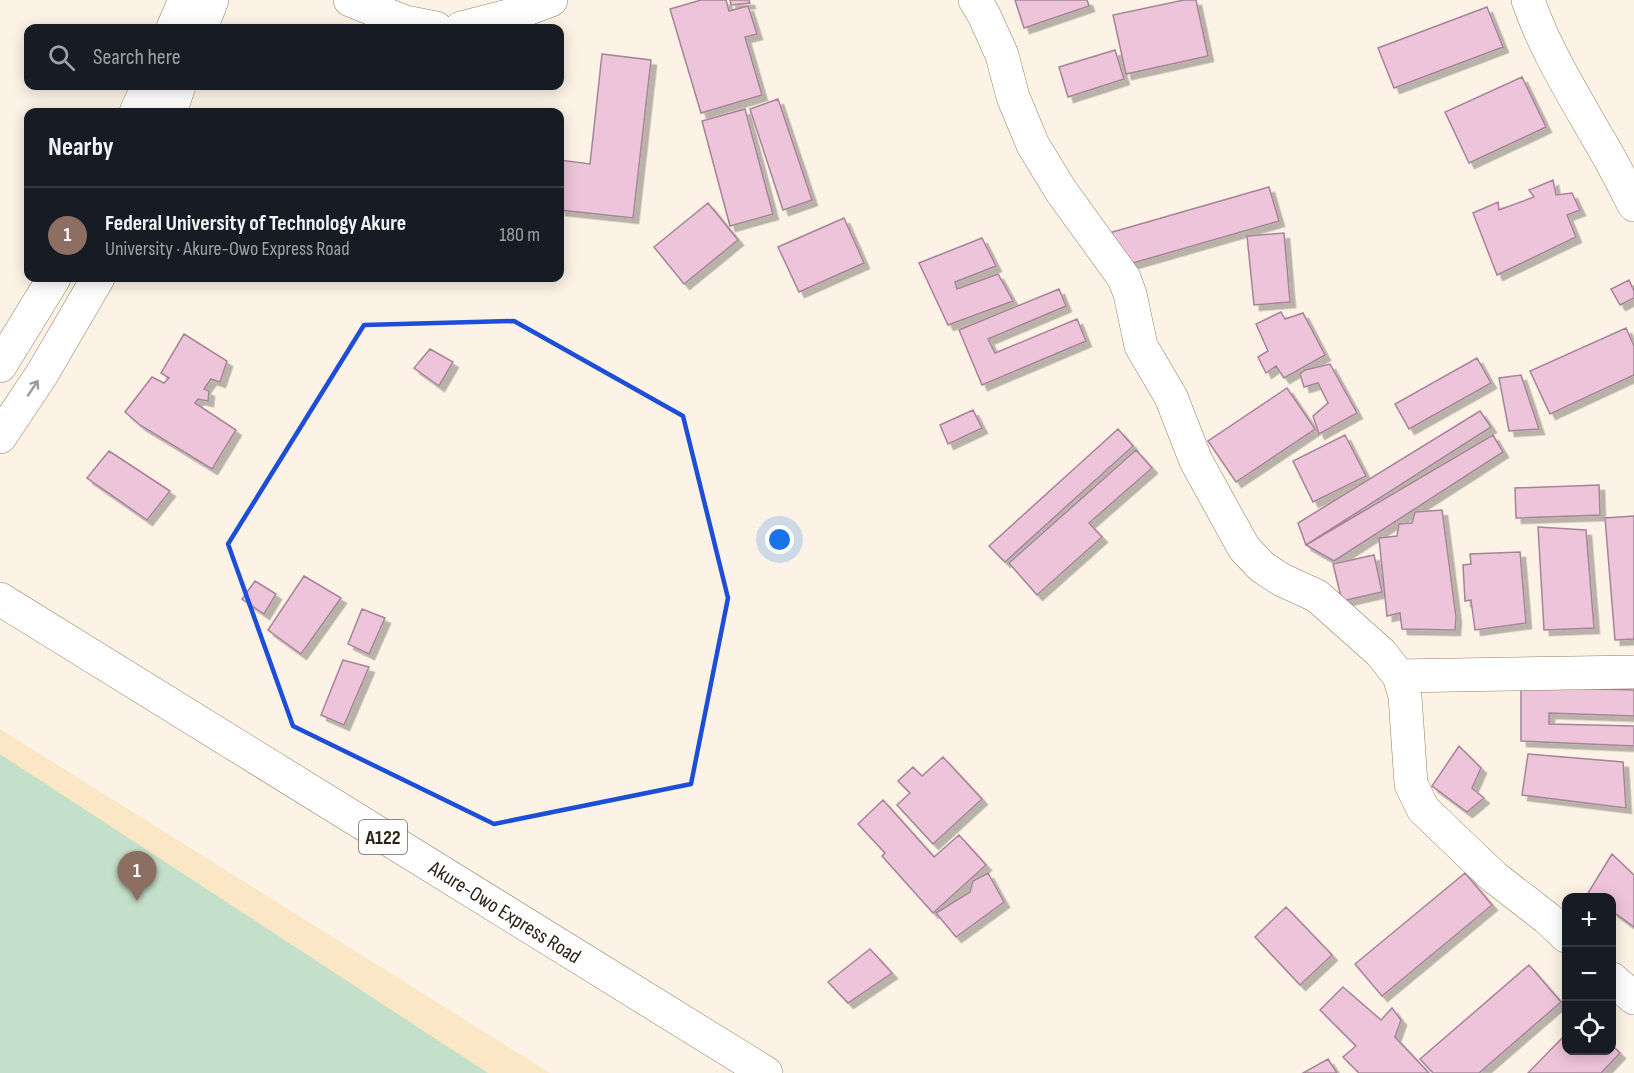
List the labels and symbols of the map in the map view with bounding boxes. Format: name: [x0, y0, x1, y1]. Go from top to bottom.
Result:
one-way arrow: [27, 380, 39, 397]
your location: [765, 525, 794, 554]
road number: A122: [359, 820, 407, 854]
pin: 1: [118, 852, 156, 901]
street label: Akure-Owo Express Road: [423, 855, 585, 969]

